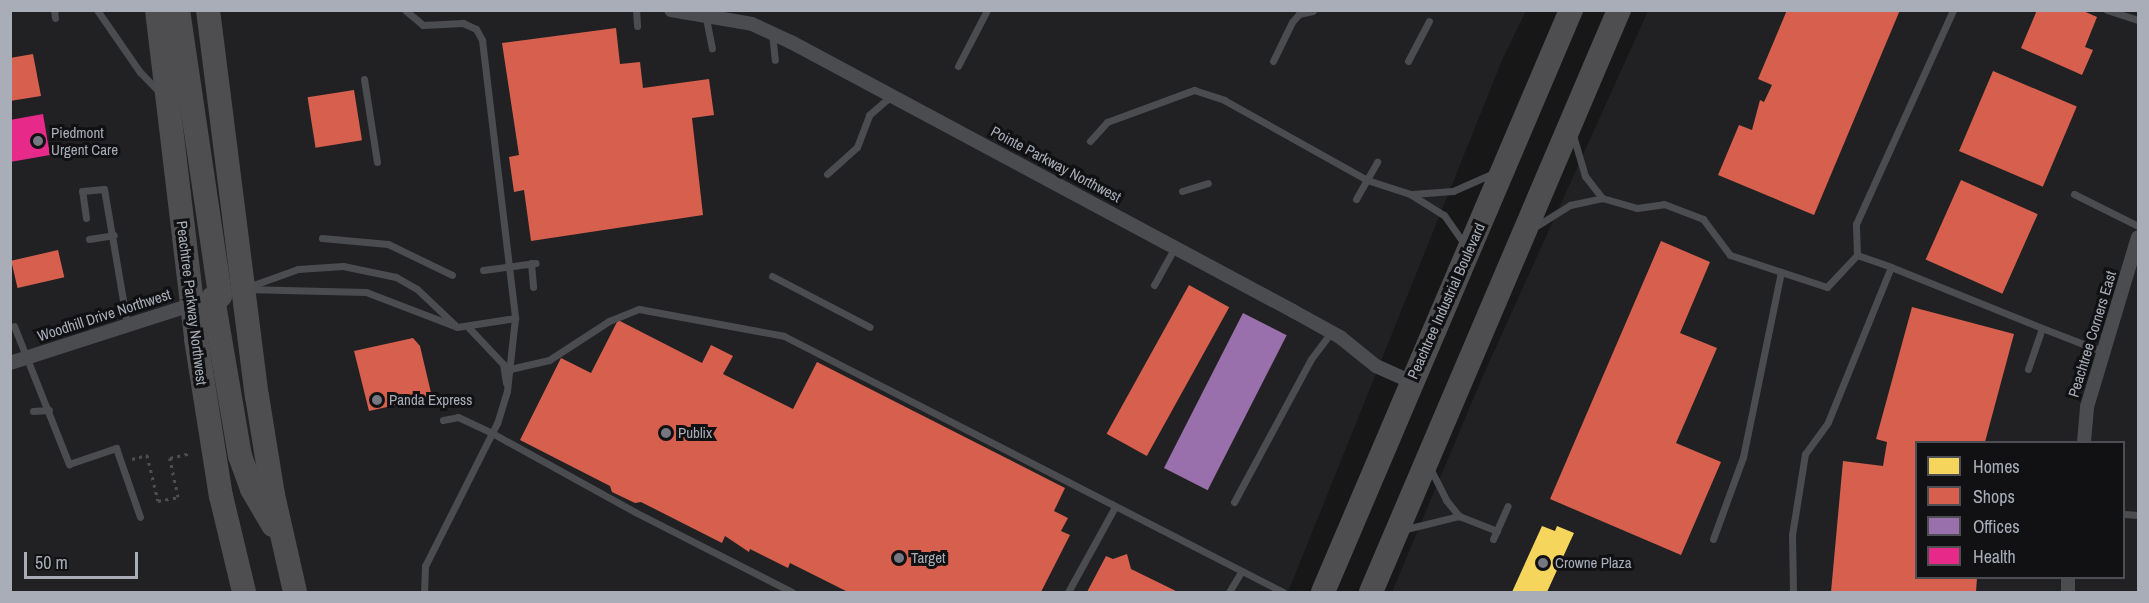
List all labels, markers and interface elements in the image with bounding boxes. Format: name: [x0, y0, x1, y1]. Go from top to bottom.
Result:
street label: Pointe Parkway Northwest: [988, 122, 1124, 206]
place label: Piedmont Urgent Care: [51, 123, 118, 158]
marker: Piedmont Urgent Care: [29, 132, 47, 150]
street label: Peachtree Parkway Northwest: [173, 220, 211, 386]
street label: Peachtree Industrial Boulevard: [1403, 220, 1489, 382]
street label: Peachtree Corners East: [2064, 269, 2120, 399]
street label: Woodhill Drive Northwest: [35, 285, 173, 345]
place label: Panda Express: [389, 391, 472, 409]
marker: Panda Express: [370, 393, 384, 407]
place label: Publix: [678, 424, 712, 442]
marker: Publix: [659, 426, 673, 440]
legend: [1915, 441, 2125, 579]
text: Homes: [1973, 454, 2020, 479]
text: Shops: [1973, 484, 2015, 509]
text: Offices: [1973, 514, 2020, 539]
scale bar: [27, 540, 141, 578]
text: Health: [1973, 544, 2016, 569]
place label: Target: [911, 549, 945, 567]
text: 50 m: [35, 550, 68, 575]
marker: Target: [892, 551, 906, 565]
place label: Crowne Plaza: [1555, 554, 1632, 572]
marker: Crowne Plaza: [1536, 556, 1550, 570]

